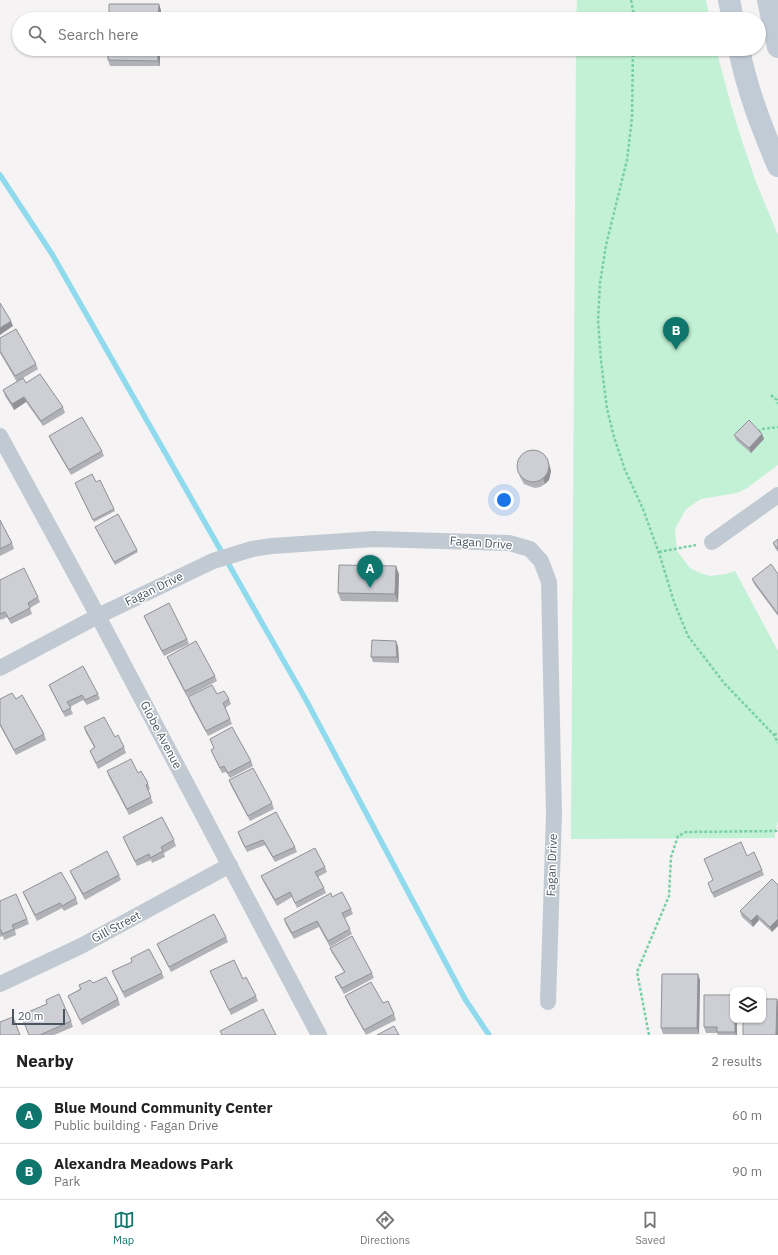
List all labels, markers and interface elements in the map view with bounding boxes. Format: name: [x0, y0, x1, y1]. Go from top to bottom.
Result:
search box: [12, 12, 766, 56]
icon: search: [26, 23, 48, 45]
text: Search here: [58, 25, 138, 44]
pin: B: [663, 317, 689, 350]
your location: [494, 490, 514, 510]
street label: Fagan Drive: [449, 533, 513, 552]
pin: A: [357, 555, 383, 588]
street label: Fagan Drive: [122, 568, 186, 609]
street label: Globe Avenue: [137, 698, 186, 772]
street label: Fagan Drive: [543, 833, 560, 897]
street label: Gill Street: [89, 907, 143, 946]
map controls: [730, 987, 766, 1023]
button: layers: [730, 987, 766, 1023]
scale bar: [12, 1007, 65, 1026]
text: 20 m: [18, 1009, 43, 1023]
text: Nearby: [16, 1050, 74, 1072]
text: 2 results: [711, 1053, 762, 1070]
text: Blue Mound Community Center: [54, 1098, 273, 1117]
text: A: [25, 1107, 33, 1124]
text: 60 m: [732, 1107, 762, 1124]
text: Public building · Fagan Drive: [54, 1117, 218, 1134]
text: Alexandra Meadows Park: [54, 1154, 233, 1173]
text: B: [25, 1163, 33, 1180]
text: 90 m: [732, 1163, 762, 1180]
text: Park: [54, 1173, 80, 1190]
tab: Map: [113, 1209, 135, 1247]
tab: Directions: [360, 1209, 410, 1247]
tab: Saved: [635, 1209, 665, 1247]

